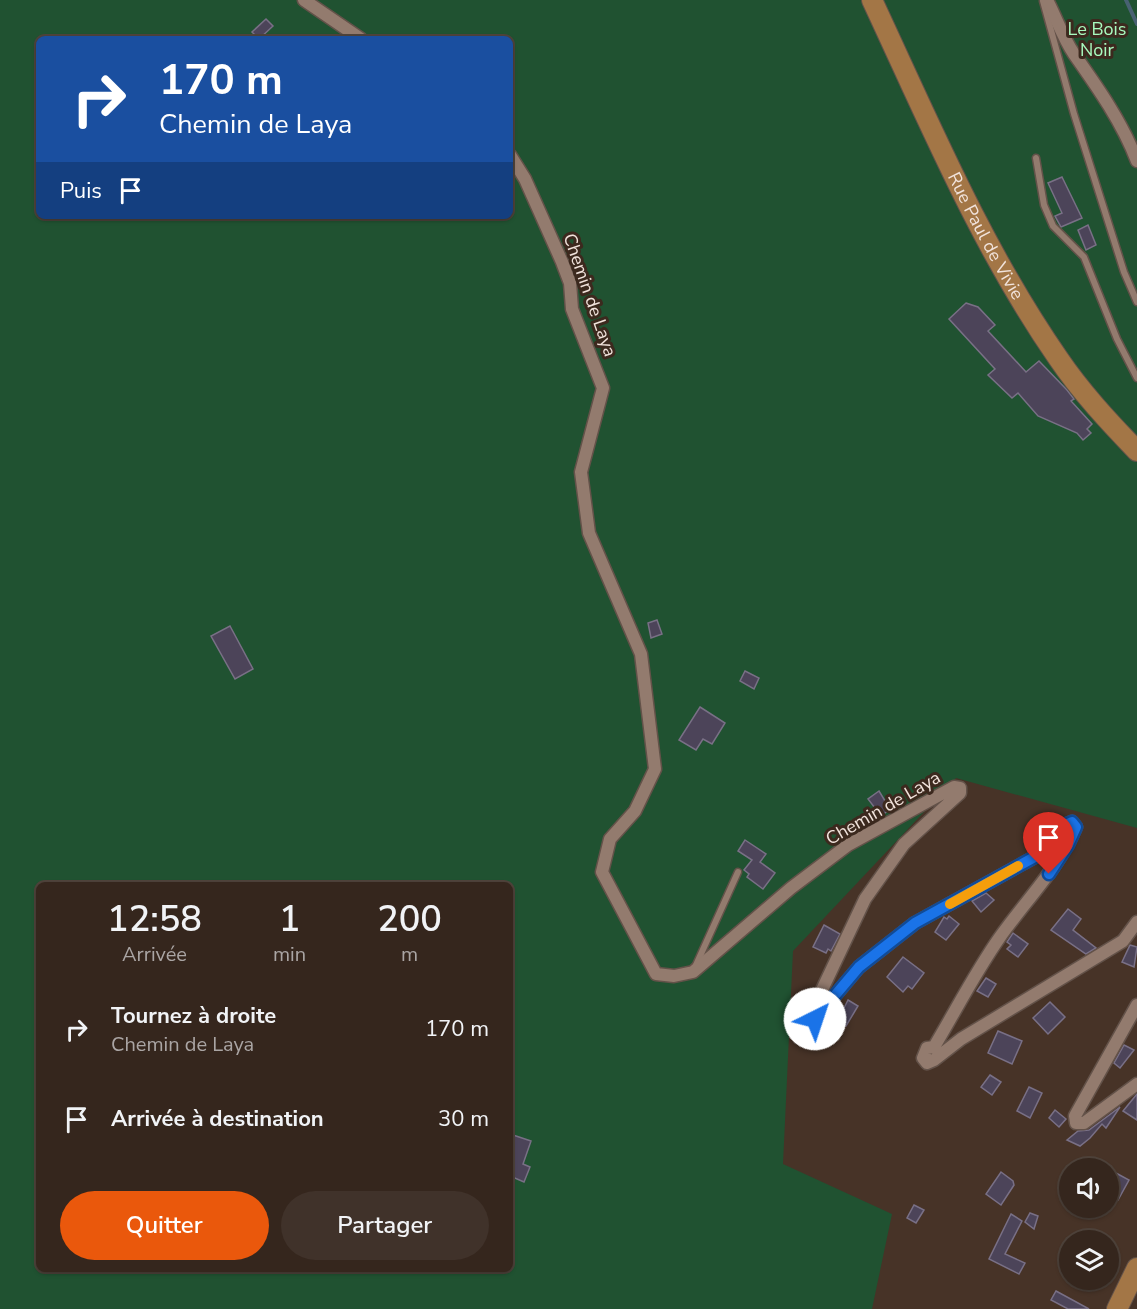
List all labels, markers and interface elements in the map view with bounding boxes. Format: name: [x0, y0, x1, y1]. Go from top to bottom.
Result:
park label: Le Bois Noir: [1068, 17, 1126, 62]
text: 170 m: [159, 52, 283, 109]
icon: right: [60, 60, 138, 138]
text: Chemin de Laya: [159, 106, 352, 143]
street label: Rue Paul de Vivie: [942, 168, 1030, 304]
icon: arrive: [114, 174, 147, 207]
text: Puis: [60, 176, 102, 206]
street label: Chemin de Laya: [558, 230, 622, 360]
street label: Chemin de Laya: [821, 765, 945, 851]
pin: [1023, 812, 1074, 874]
icon: arrive: [1032, 821, 1065, 854]
text: 12:58: [107, 895, 202, 944]
text: 1: [279, 895, 300, 944]
text: 200: [377, 895, 442, 944]
text: Arrivée: [122, 941, 187, 968]
text: min: [273, 941, 306, 968]
text: m: [401, 941, 418, 968]
position arrow: [783, 987, 847, 1051]
text: Tournez à droite: [111, 1001, 276, 1031]
icon: right: [60, 1013, 93, 1046]
text: 170 m: [425, 1014, 489, 1044]
text: Chemin de Laya: [111, 1031, 254, 1058]
icon: arrive: [60, 1103, 93, 1136]
text: Arrivée à destination: [111, 1104, 324, 1134]
text: 30 m: [438, 1104, 489, 1134]
map controls: [1059, 1158, 1119, 1290]
button: sound: [1059, 1158, 1119, 1218]
button: Quitter: [60, 1191, 269, 1260]
button: Partager: [281, 1191, 489, 1260]
button: layers: [1059, 1230, 1119, 1290]

